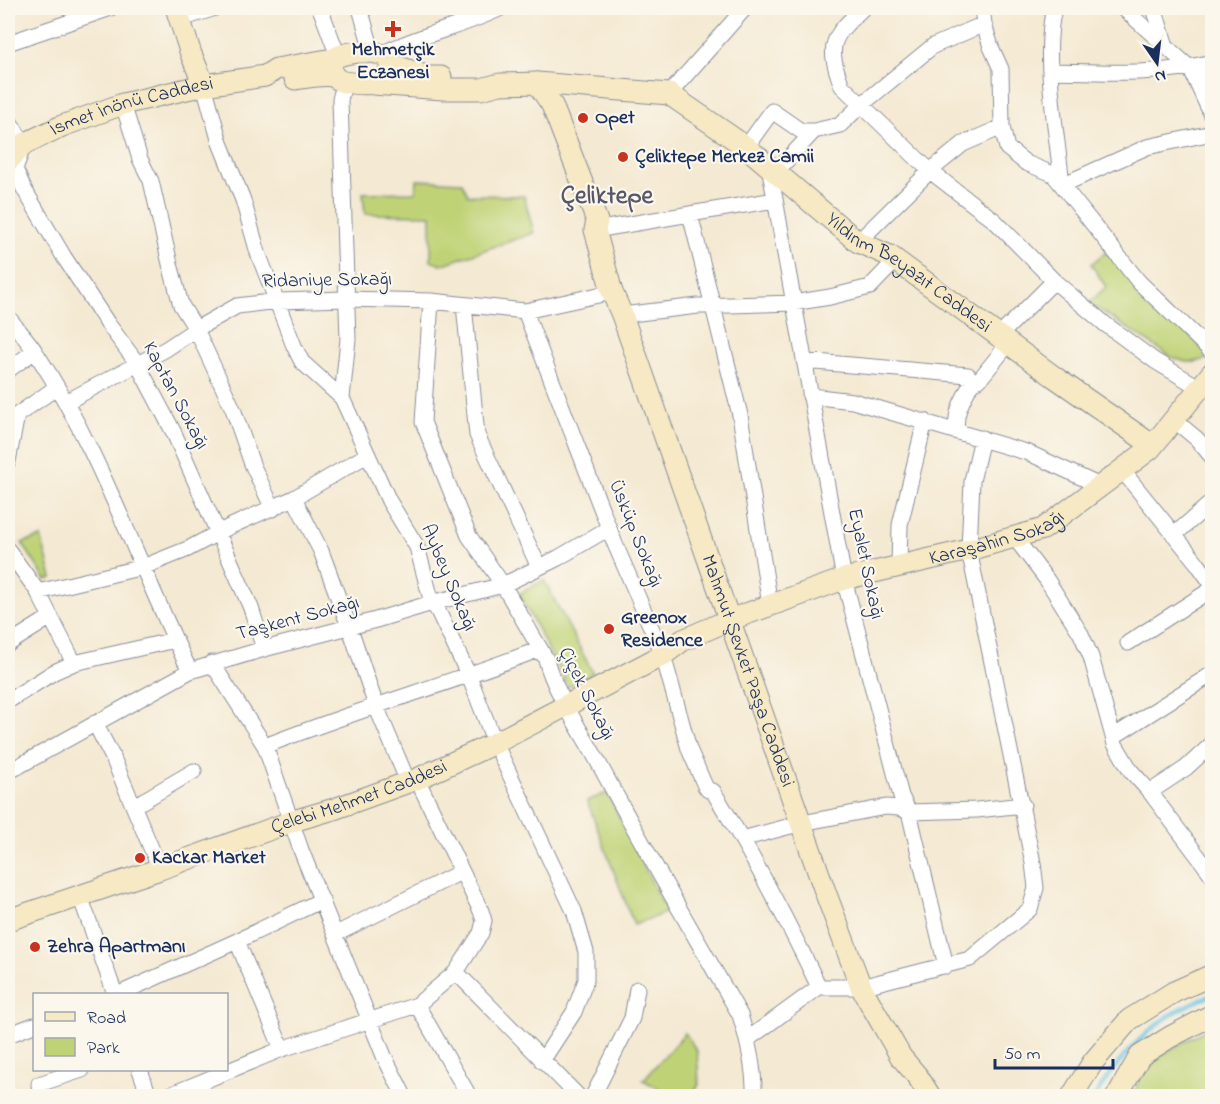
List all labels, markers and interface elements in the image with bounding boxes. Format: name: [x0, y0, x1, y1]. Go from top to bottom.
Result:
marker: Mehmetçik Eczanesi: [386, 22, 400, 36]
north arrow: [1127, 33, 1187, 93]
place label: Mehmetçik Eczanesi: [351, 36, 436, 88]
text: N: [1152, 63, 1168, 89]
street label: İsmet İnönü Caddesi: [45, 69, 215, 144]
place label: Opet: [595, 104, 635, 133]
marker: Opet: [576, 111, 590, 125]
place label: Çeliktepe Merkez Camii: [635, 143, 814, 172]
marker: Çeliktepe Merkez Camii: [616, 150, 630, 164]
district label: Çeliktepe: [561, 178, 655, 216]
street label: Yıldırım Beyazıt Caddesi: [819, 206, 997, 340]
street label: Ridaniye Sokağı: [262, 265, 392, 298]
street label: Kaptan Sokağı: [133, 337, 216, 456]
street label: Üsküp Sokağı: [599, 476, 670, 592]
street label: Karaşahin Sokağı: [926, 503, 1071, 573]
street label: Eyalet Sokağı: [838, 506, 891, 622]
street label: Aybey Sokağı: [411, 520, 484, 636]
street label: Mahmut Şevket Paşa Caddesi: [693, 551, 802, 791]
street label: Taşkent Sokağı: [233, 589, 363, 650]
place label: Greenox Residence: [621, 604, 704, 656]
marker: Greenox Residence: [602, 622, 616, 636]
street label: Çiçek Sokağı: [549, 642, 622, 746]
street label: Çelebi Mehmet Caddesi: [267, 752, 452, 842]
place label: Kackar Market: [152, 844, 266, 873]
marker: Kackar Market: [133, 851, 147, 865]
place label: Zehra Apartmanı: [47, 933, 186, 962]
marker: Zehra Apartmanı: [28, 940, 42, 954]
legend: [33, 993, 228, 1071]
text: Road: [87, 1006, 126, 1032]
scale bar: [995, 1032, 1114, 1070]
text: Park: [87, 1036, 120, 1062]
text: 50 m: [1004, 1042, 1041, 1068]

